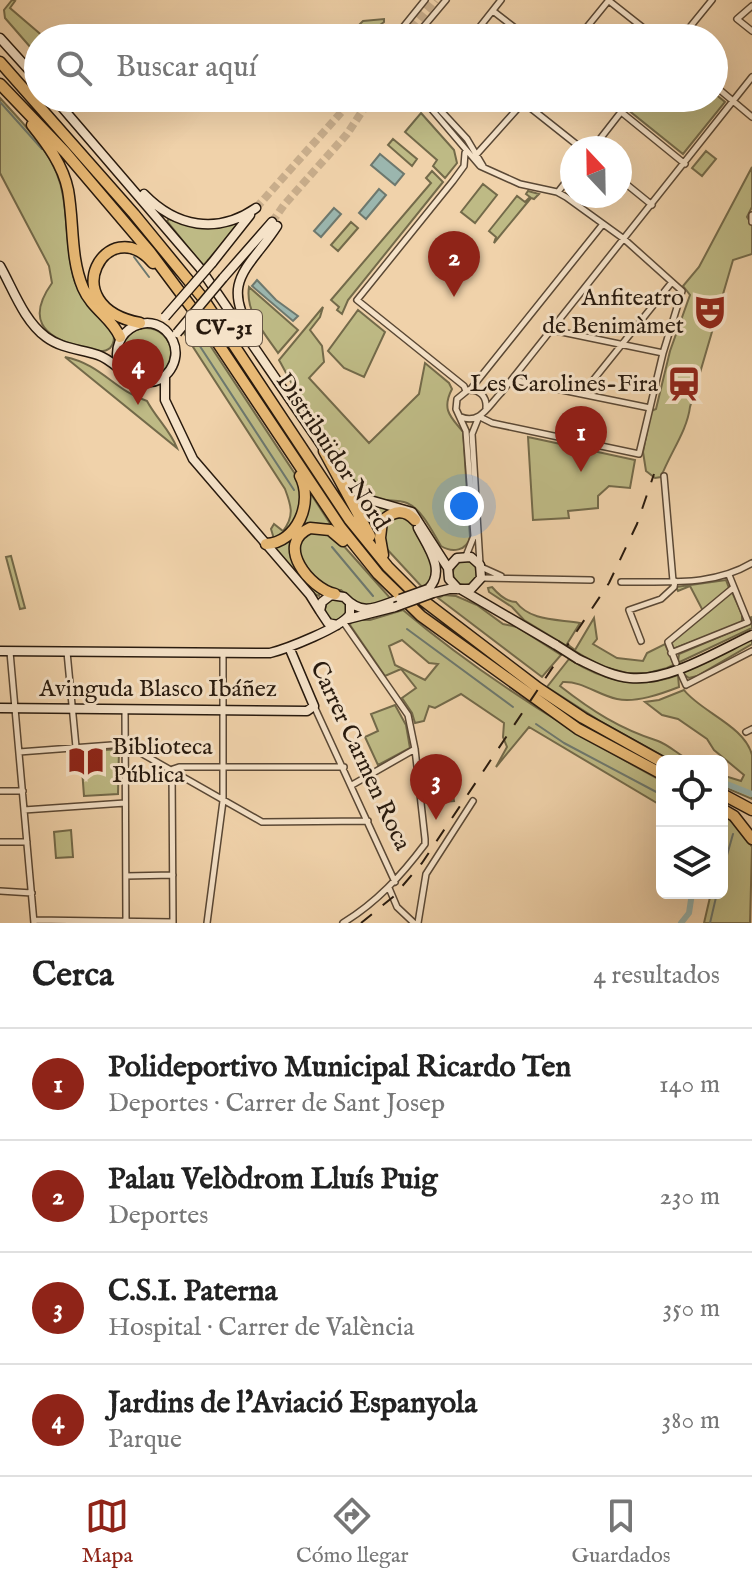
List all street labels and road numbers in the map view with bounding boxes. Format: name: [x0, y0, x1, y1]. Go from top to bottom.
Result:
road number: CV-31: [186, 310, 262, 346]
street label: Distribuïdor Nord: [268, 367, 396, 537]
street label: Carrer Carmen Roca: [302, 656, 418, 856]
street label: Avinguda Blasco Ibáñez: [38, 674, 277, 705]

